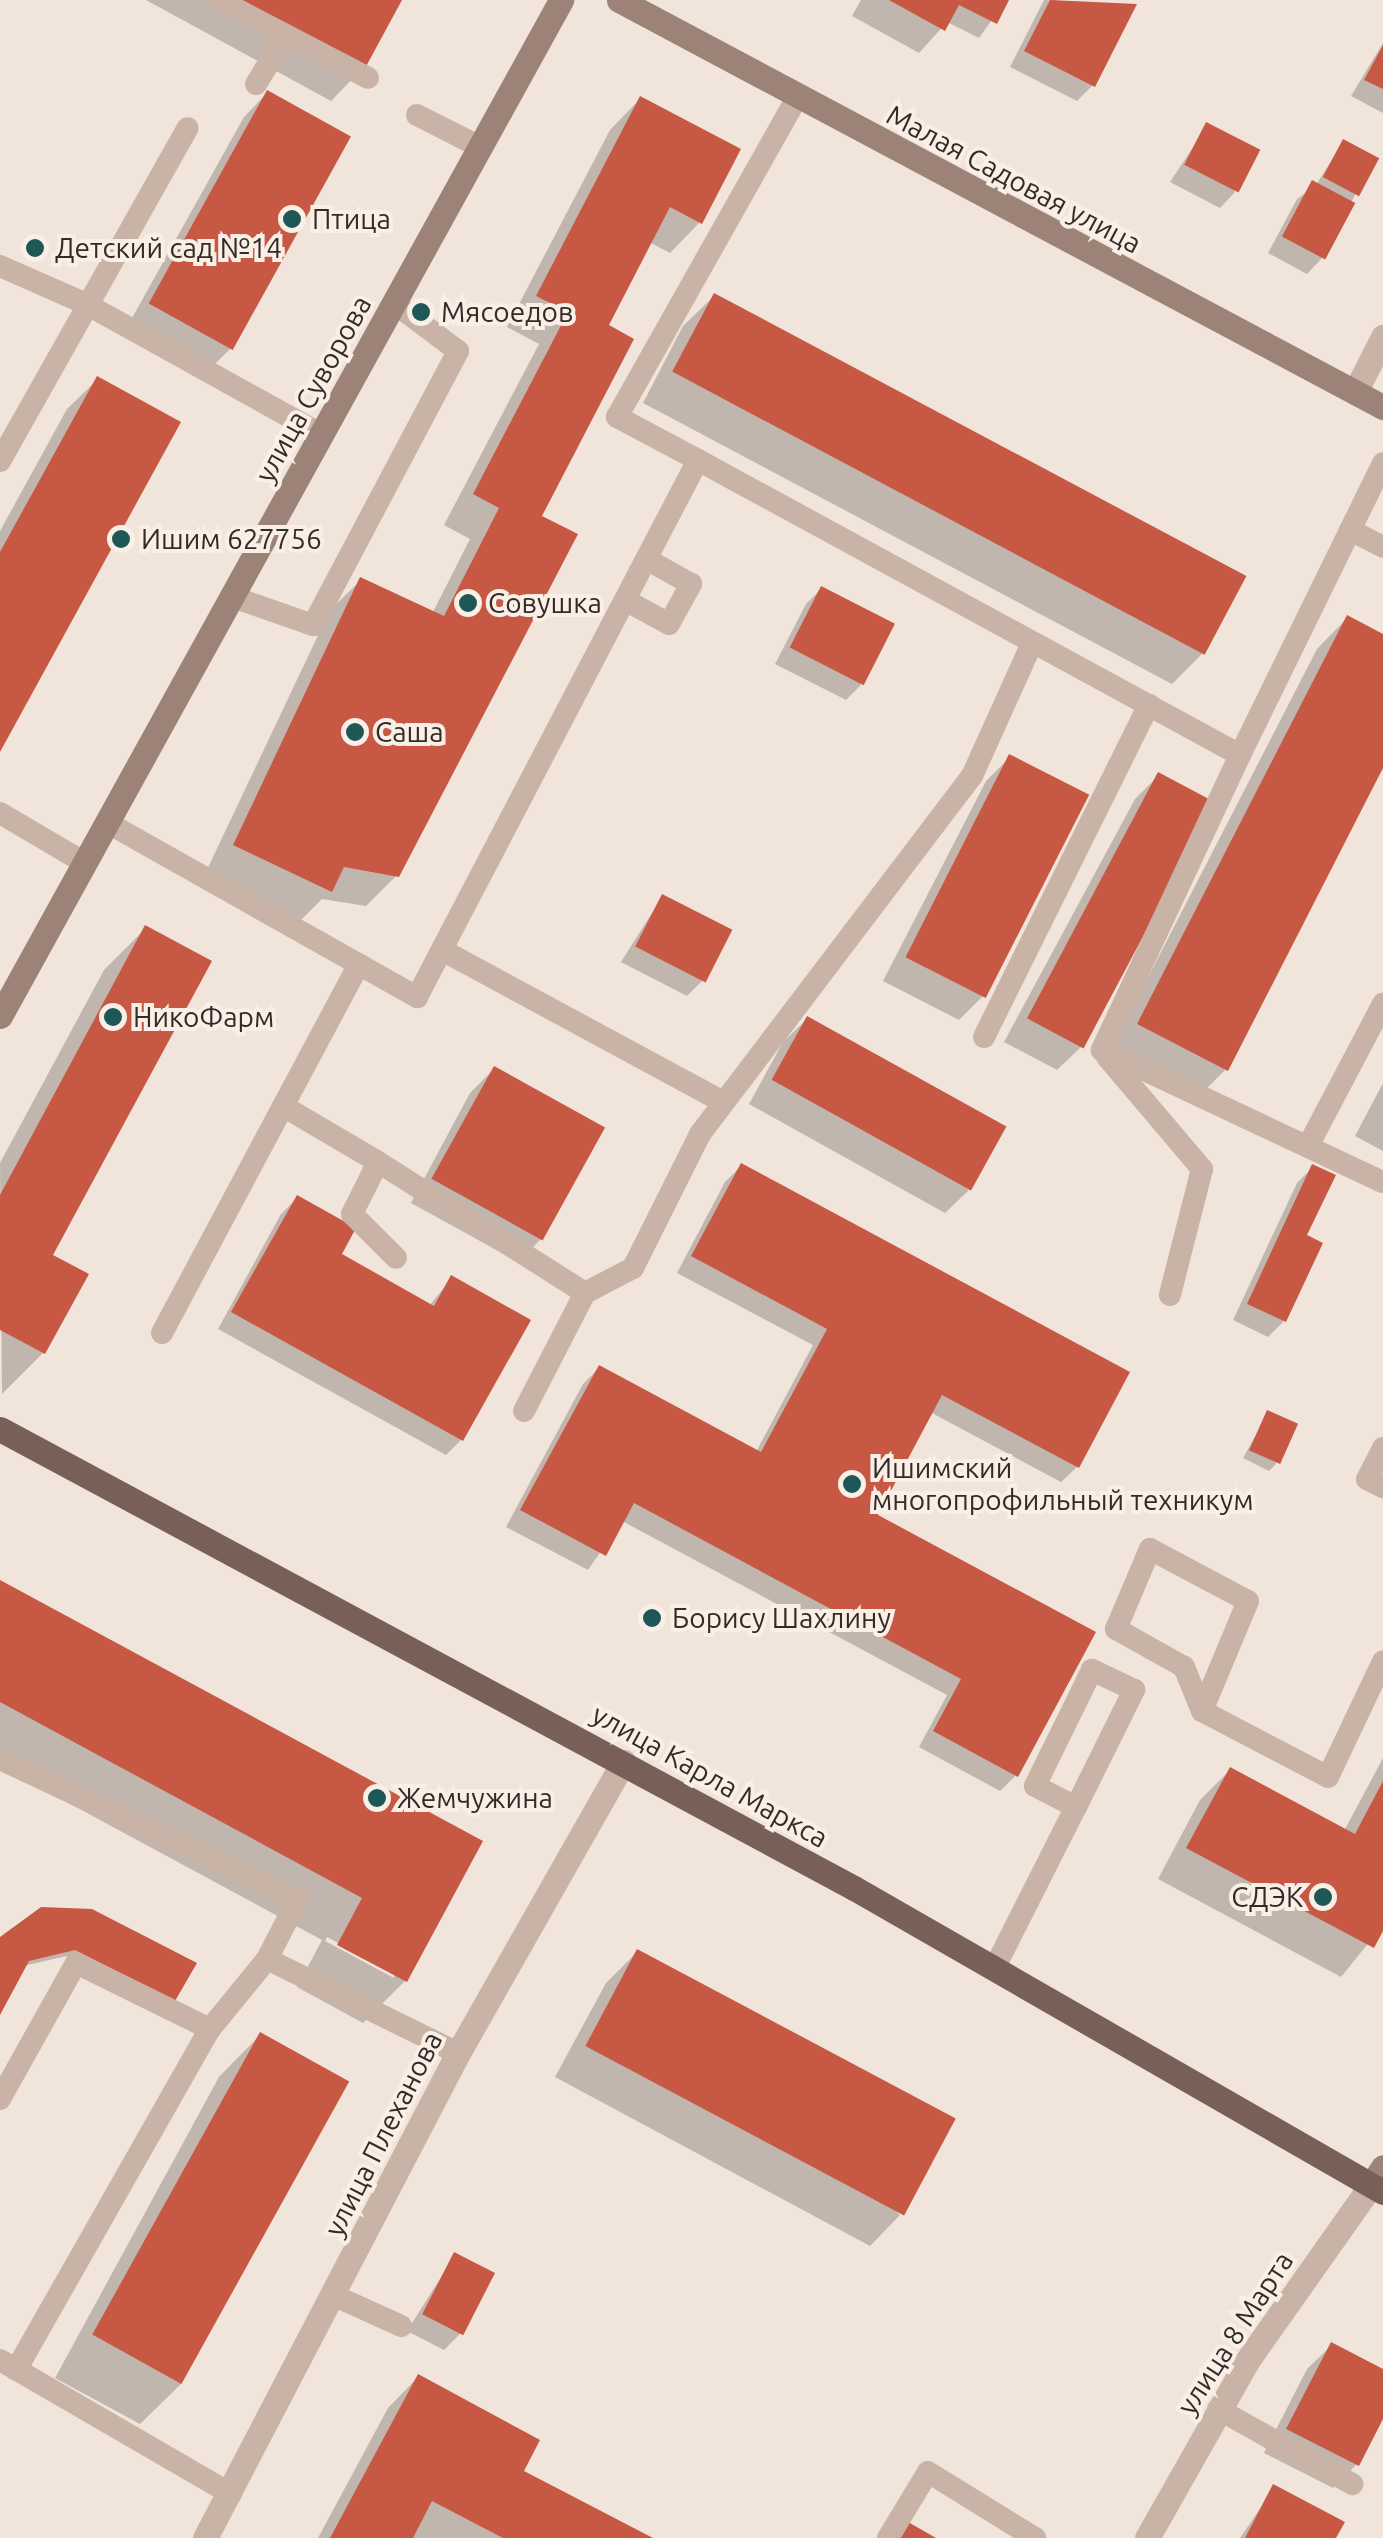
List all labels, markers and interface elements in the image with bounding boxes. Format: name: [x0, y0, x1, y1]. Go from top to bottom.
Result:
street label: Малая Садовая улица: [881, 98, 1147, 260]
place label: Птица: [312, 202, 391, 236]
marker: Птица: [281, 208, 303, 230]
place label: Детский сад №14: [55, 231, 282, 265]
marker: Детский сад №14: [24, 237, 46, 259]
street label: улица Суворова: [248, 290, 378, 488]
place label: Мясоедов: [441, 295, 573, 329]
marker: Мясоедов: [410, 301, 432, 323]
place label: Ишим 627756: [141, 522, 322, 556]
marker: Ишим 627756: [110, 528, 132, 550]
place label: Совушка: [488, 586, 602, 620]
marker: Совушка: [457, 592, 479, 614]
place label: Саша: [375, 715, 444, 749]
marker: Саша: [344, 721, 366, 743]
place label: НикоФарм: [133, 1000, 274, 1034]
marker: НикоФарм: [102, 1006, 124, 1028]
place label: Ишимский многопрофильный техникум: [872, 1451, 1254, 1517]
marker: Ишимский многопрофильный техникум: [841, 1473, 863, 1495]
place label: Борису Шахлину: [672, 1601, 891, 1635]
marker: Борису Шахлину: [641, 1607, 663, 1629]
street label: улица Карла Маркса: [586, 1697, 834, 1855]
place label: Жемчужина: [397, 1781, 553, 1815]
marker: Жемчужина: [366, 1787, 388, 1809]
place label: СДЭК: [1231, 1880, 1303, 1914]
marker: СДЭК: [1312, 1886, 1334, 1908]
street label: улица Плеханова: [317, 2026, 449, 2242]
street label: улица 8 Марта: [1170, 2245, 1300, 2421]

